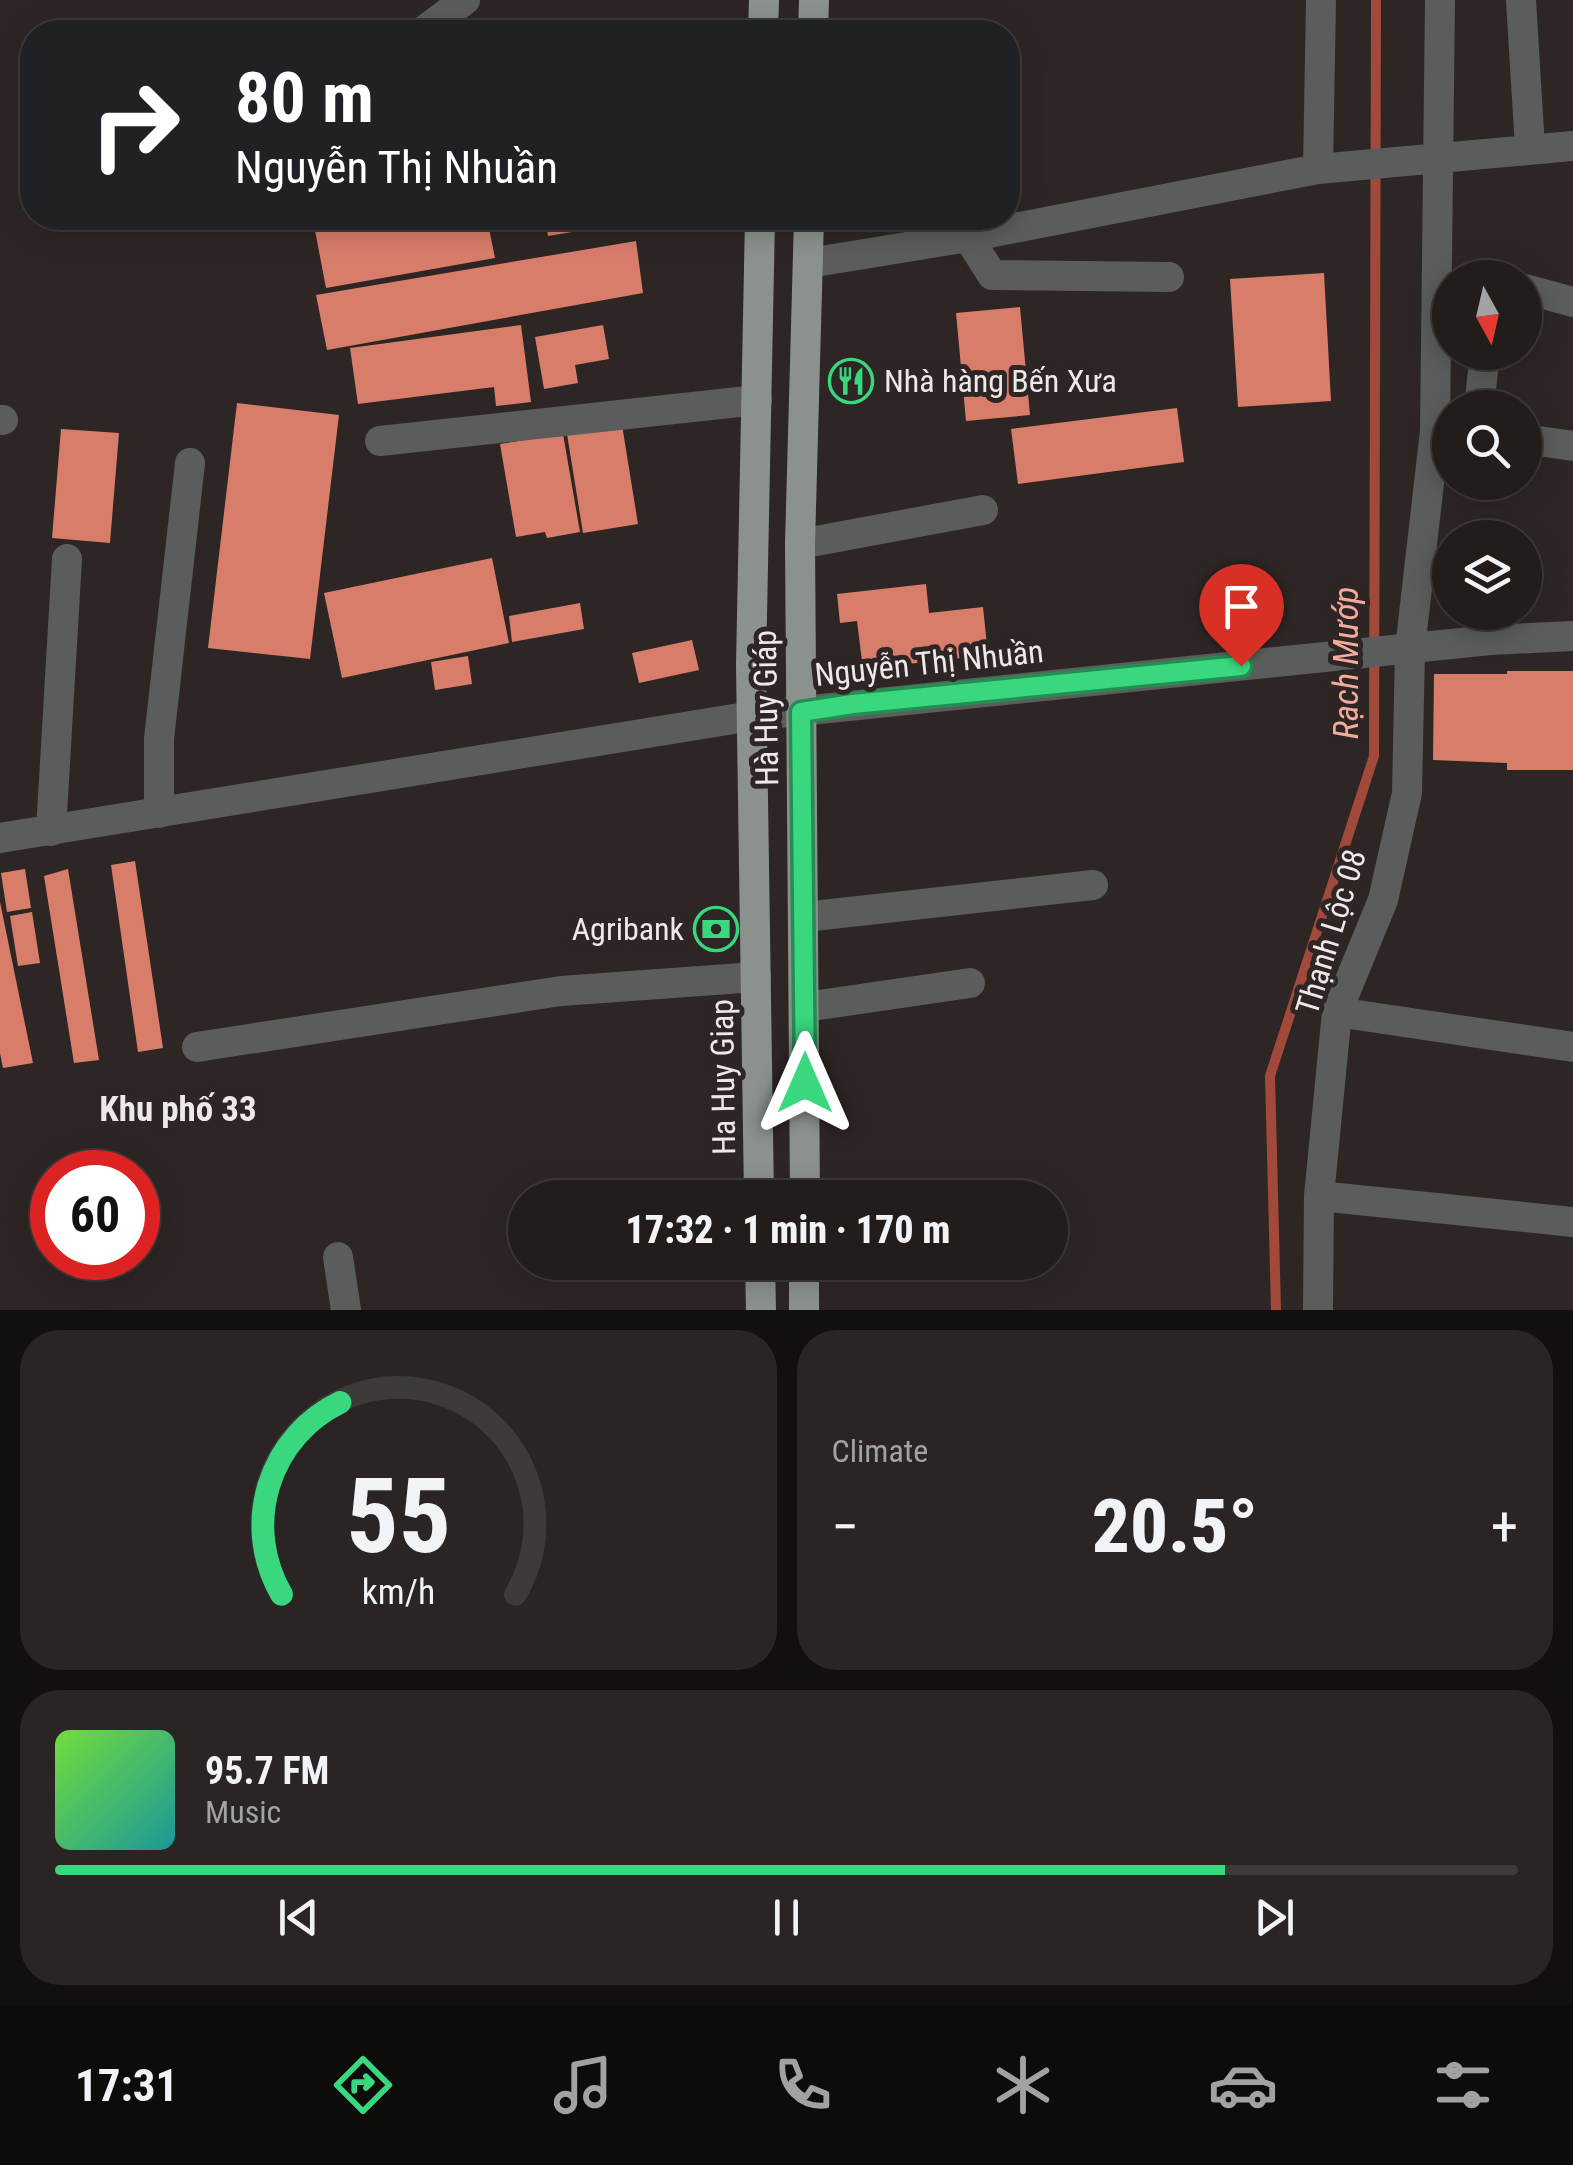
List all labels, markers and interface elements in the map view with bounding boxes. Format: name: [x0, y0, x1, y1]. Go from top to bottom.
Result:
text: 80 m: [235, 57, 374, 139]
icon: right: [70, 60, 200, 190]
text: Nguyễn Thị Nhuần: [235, 141, 558, 194]
north arrow: [1432, 260, 1542, 370]
map controls: [1432, 260, 1542, 630]
restaurant icon: Nhà hàng Bến Xưa: [828, 358, 874, 404]
place label: Nhà hàng Bến Xưa: [884, 362, 1117, 400]
button: search: [1432, 390, 1542, 500]
button: layers: [1432, 520, 1542, 630]
pin: [1199, 564, 1284, 667]
icon: arrive: [1214, 579, 1269, 634]
water label: Rạch Mướp: [1326, 587, 1367, 739]
street label: Hà Huy Giáp: [746, 630, 786, 786]
street label: Nguyễn Thị Nhuần: [813, 632, 1045, 694]
street label: Thạnh Lộc 08: [1288, 845, 1374, 1019]
bank icon: Agribank: [693, 906, 739, 952]
place label: Agribank: [572, 910, 685, 948]
street label: Ha Huy Giap: [703, 999, 743, 1155]
position arrow: [753, 1031, 857, 1135]
district label: Khu phố 33: [99, 1089, 257, 1130]
speed limit sign: 60: [30, 1150, 160, 1280]
text: 17:32 · 1 min · 170 m: [626, 1208, 950, 1252]
text: Climate: [832, 1432, 928, 1470]
text: 55: [346, 1456, 451, 1577]
text: 20.5°: [1092, 1482, 1258, 1570]
text: −: [832, 1495, 859, 1559]
text: +: [1491, 1495, 1518, 1559]
text: km/h: [361, 1571, 435, 1613]
text: 95.7 FM: [205, 1749, 329, 1793]
text: Music: [205, 1793, 281, 1831]
icon: previous: [271, 1890, 326, 1945]
icon: pause: [759, 1890, 814, 1945]
icon: next: [1247, 1890, 1302, 1945]
icon: directions: [328, 2050, 398, 2120]
icon: music: [548, 2050, 618, 2120]
icon: phone: [768, 2050, 838, 2120]
icon: climate: [988, 2050, 1058, 2120]
icon: car: [1208, 2050, 1278, 2120]
icon: filters: [1428, 2050, 1498, 2120]
text: 17:31: [75, 2059, 178, 2112]

